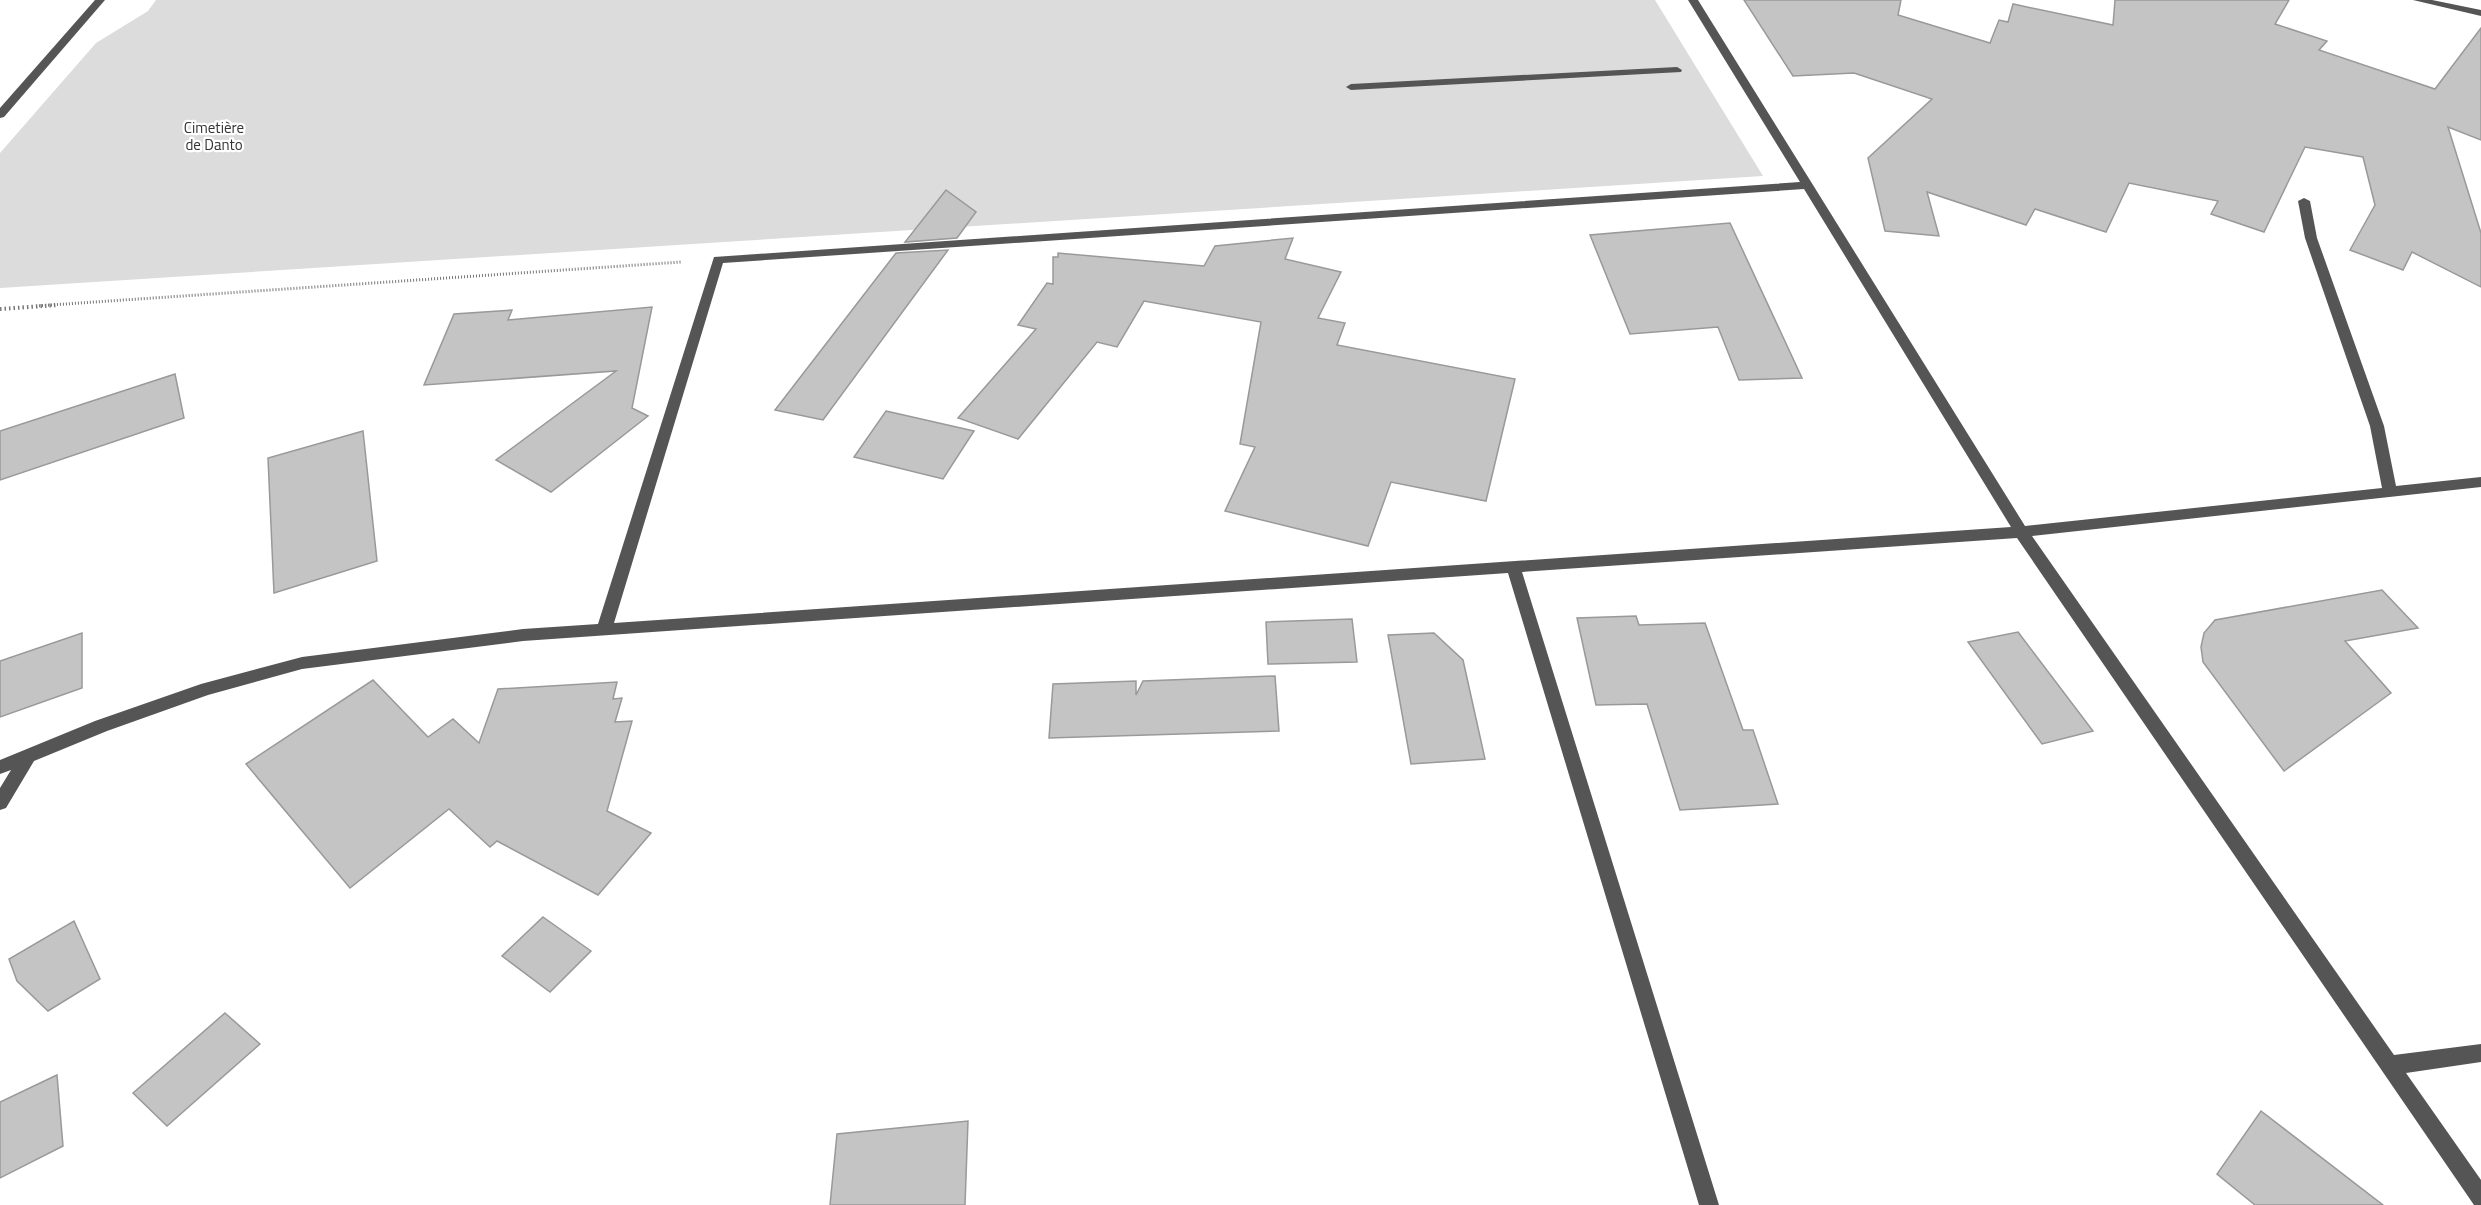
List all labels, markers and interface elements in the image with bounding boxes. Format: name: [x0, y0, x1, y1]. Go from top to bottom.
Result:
park label: Cimetière de Danto: [184, 116, 244, 156]

